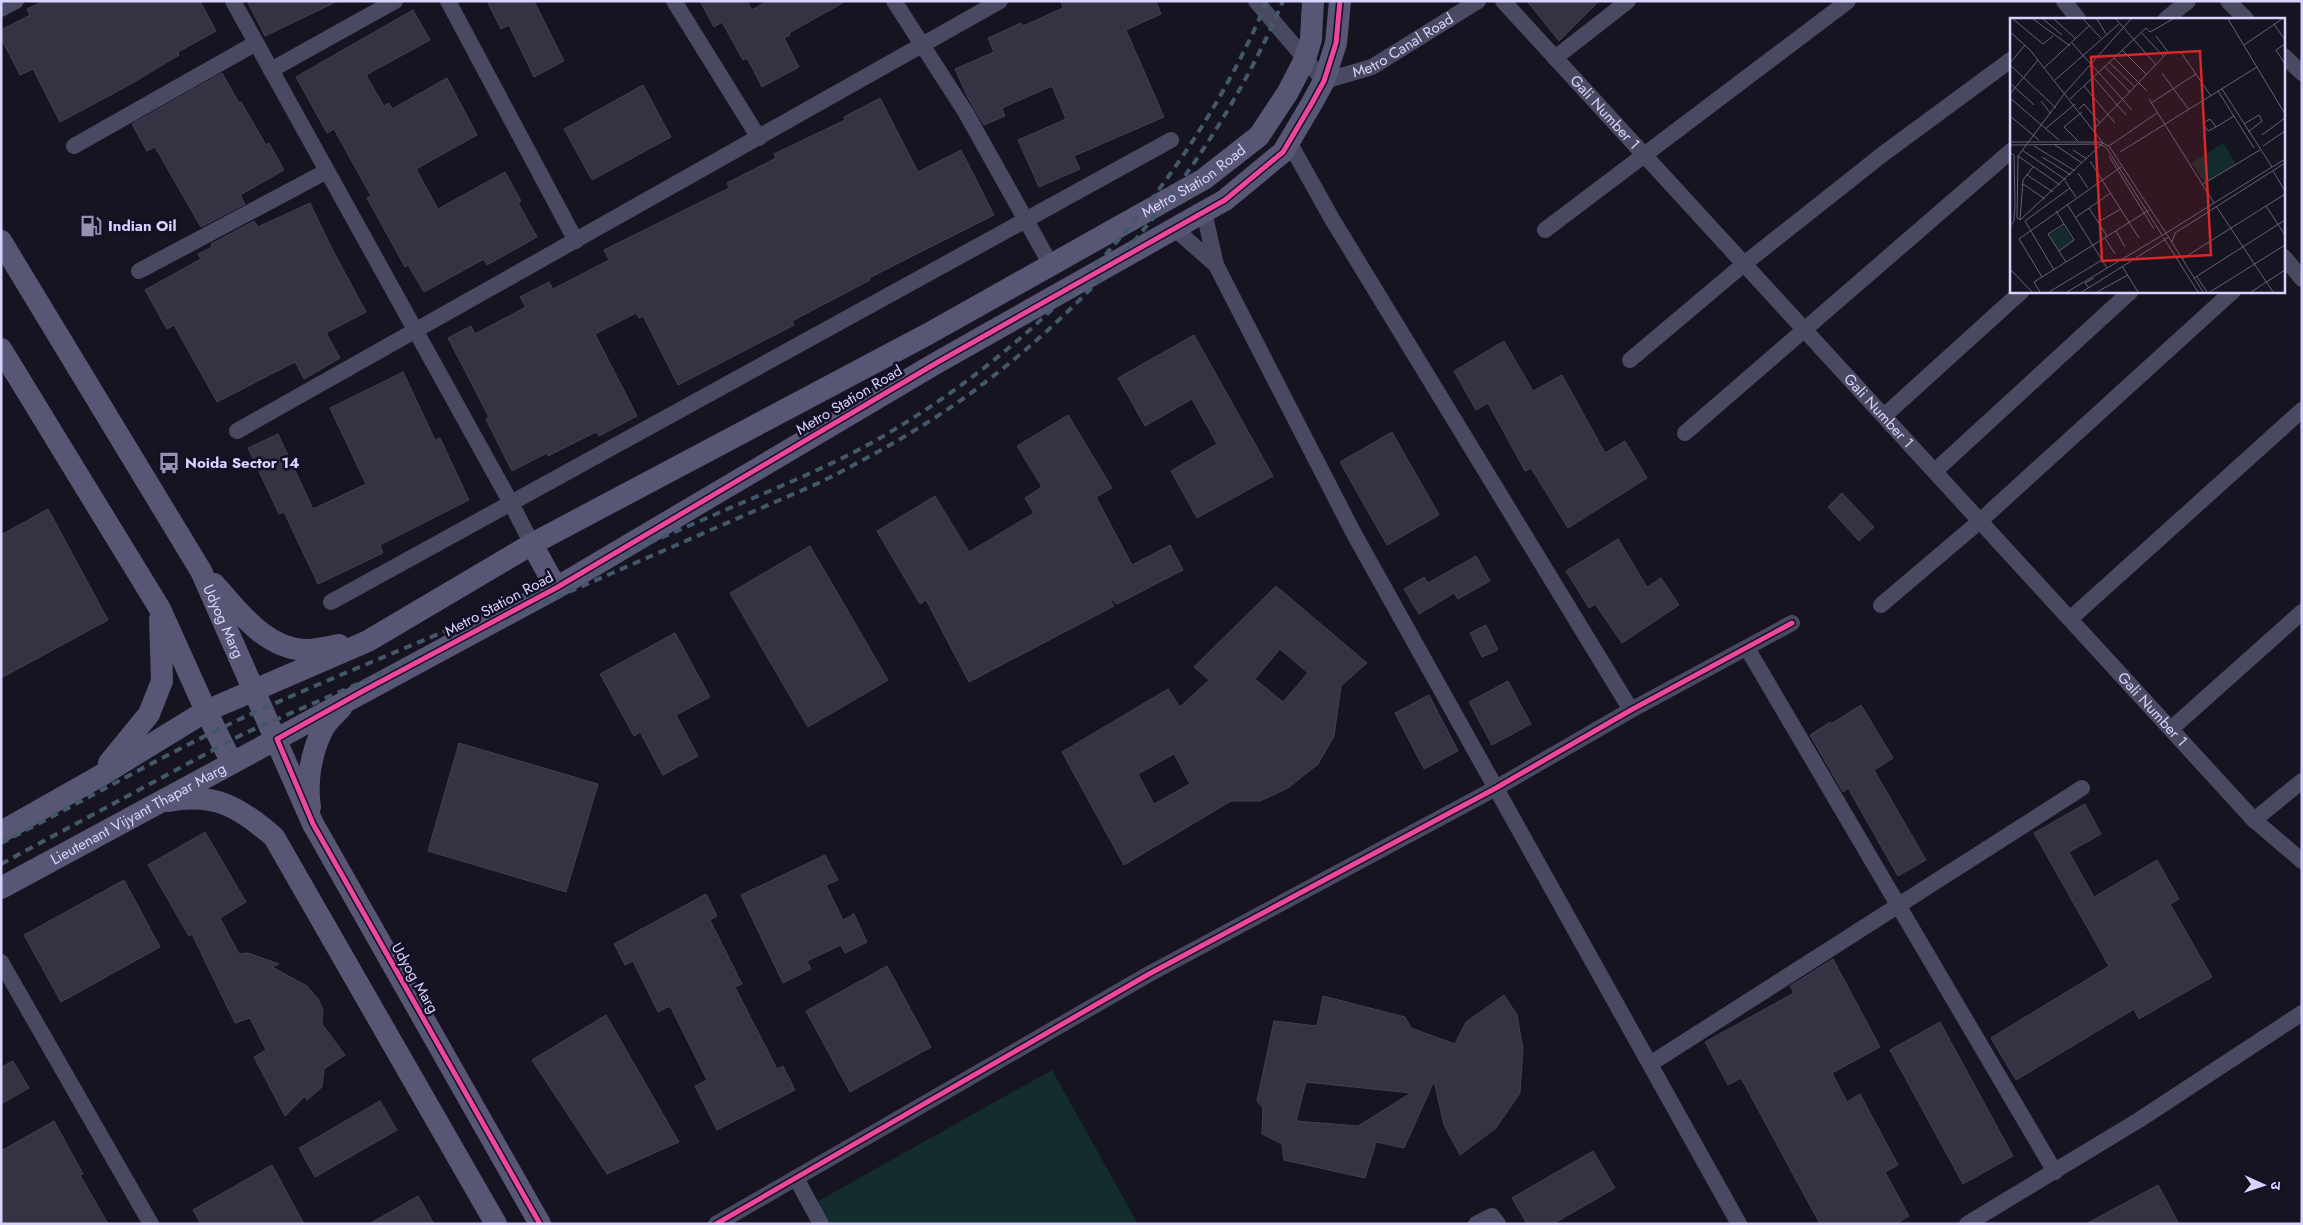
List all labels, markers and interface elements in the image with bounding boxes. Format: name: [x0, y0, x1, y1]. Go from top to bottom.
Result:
street label: Metro Canal Road: [1350, 8, 1458, 83]
inset map: [2010, 18, 2286, 292]
street label: Gali Number 1: [1565, 70, 1645, 155]
street label: Metro Station Road: [1137, 139, 1251, 223]
fuel station icon: Indian Oil: [78, 213, 104, 239]
place label: Indian Oil: [108, 215, 177, 237]
street label: Metro Station Road: [792, 360, 906, 440]
street label: Gali Number 1: [1839, 368, 1919, 453]
bus stop icon: Noida Sector 14: [156, 450, 182, 476]
place label: Noida Sector 14: [185, 452, 300, 474]
street label: Metro Station Road: [441, 566, 557, 642]
street label: Udyog Marg: [197, 581, 249, 662]
street label: Gali Number 1: [2112, 667, 2193, 752]
street label: Lieutenant Vijyant Thapar Marg: [47, 757, 230, 870]
street label: Udyog Marg: [386, 939, 444, 1017]
north arrow: [2238, 1160, 2288, 1210]
text: उ: [2266, 1181, 2286, 1191]

